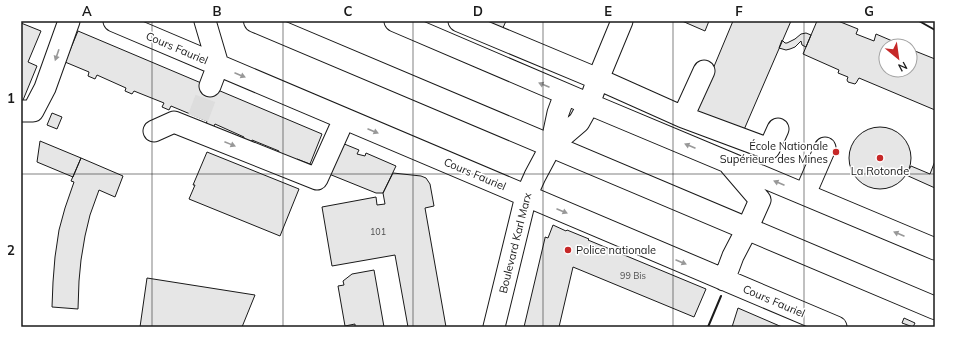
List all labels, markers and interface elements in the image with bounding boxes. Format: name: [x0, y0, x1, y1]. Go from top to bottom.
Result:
text: A: [82, 3, 92, 19]
text: B: [213, 3, 222, 19]
text: C: [344, 3, 353, 19]
text: D: [473, 3, 483, 19]
text: E: [604, 3, 612, 19]
text: F: [735, 3, 743, 19]
text: G: [864, 3, 874, 19]
street label: Cours Fauriel: [144, 29, 210, 67]
north arrow: [878, 38, 918, 78]
one-way arrow: [54, 49, 60, 61]
text: N: [896, 59, 910, 75]
one-way arrow: [235, 72, 247, 78]
one-way arrow: [538, 81, 550, 87]
text: 1: [7, 90, 15, 106]
one-way arrow: [367, 128, 378, 134]
place label: École Nationale Supérieure des Mines: [720, 139, 828, 166]
one-way arrow: [225, 142, 237, 148]
one-way arrow: [684, 143, 695, 149]
marker: École Nationale Supérieure des Mines: [831, 147, 841, 157]
marker: La Rotonde: [875, 153, 885, 163]
street label: Cours Fauriel: [442, 155, 508, 193]
place label: La Rotonde: [851, 164, 909, 178]
one-way arrow: [773, 180, 785, 186]
street label: Boulevard Karl Marx: [496, 191, 534, 295]
one-way arrow: [556, 208, 567, 214]
house number: 101: [370, 226, 386, 237]
one-way arrow: [894, 231, 905, 237]
text: 2: [7, 242, 15, 258]
place label: Police nationale: [576, 243, 656, 257]
marker: Police nationale: [563, 245, 573, 255]
one-way arrow: [676, 259, 687, 265]
house number: 99 Bis: [620, 270, 646, 281]
street label: Cours Fauriel: [741, 282, 807, 320]

